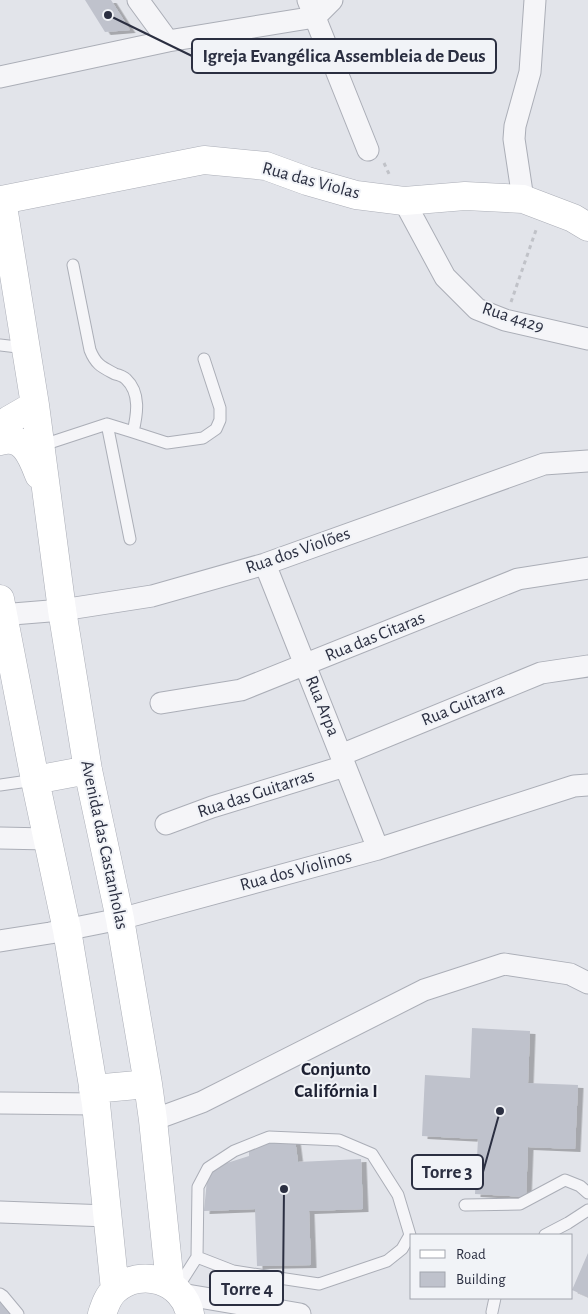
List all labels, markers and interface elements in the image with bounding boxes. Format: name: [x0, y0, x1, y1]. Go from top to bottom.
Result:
callout: Igreja Evangélica Assembleia de Deus: [192, 39, 496, 73]
text: Igreja Evangélica Assembleia de Deus: [202, 47, 486, 66]
street label: Rua das Violas: [260, 159, 362, 203]
street label: Rua 4429: [480, 300, 546, 336]
street label: Rua dos Violões: [243, 525, 353, 577]
street label: Rua das Citaras: [323, 609, 427, 665]
street label: Rua Arpa: [302, 673, 342, 739]
street label: Rua Guitarra: [419, 680, 507, 730]
street label: Avenida das Castanholas: [77, 759, 131, 931]
street label: Rua das Guitarras: [195, 767, 317, 821]
street label: Rua dos Violinos: [238, 847, 354, 895]
district label: Conjunto Califórnia I: [294, 1060, 378, 1101]
callout: Torre 3: [412, 1155, 483, 1189]
text: Torre 3: [422, 1163, 472, 1182]
legend: [410, 1234, 573, 1299]
text: Road: [456, 1247, 486, 1262]
callout: Torre 4: [210, 1271, 283, 1305]
text: Building: [456, 1272, 506, 1287]
text: Torre 4: [221, 1280, 274, 1299]

